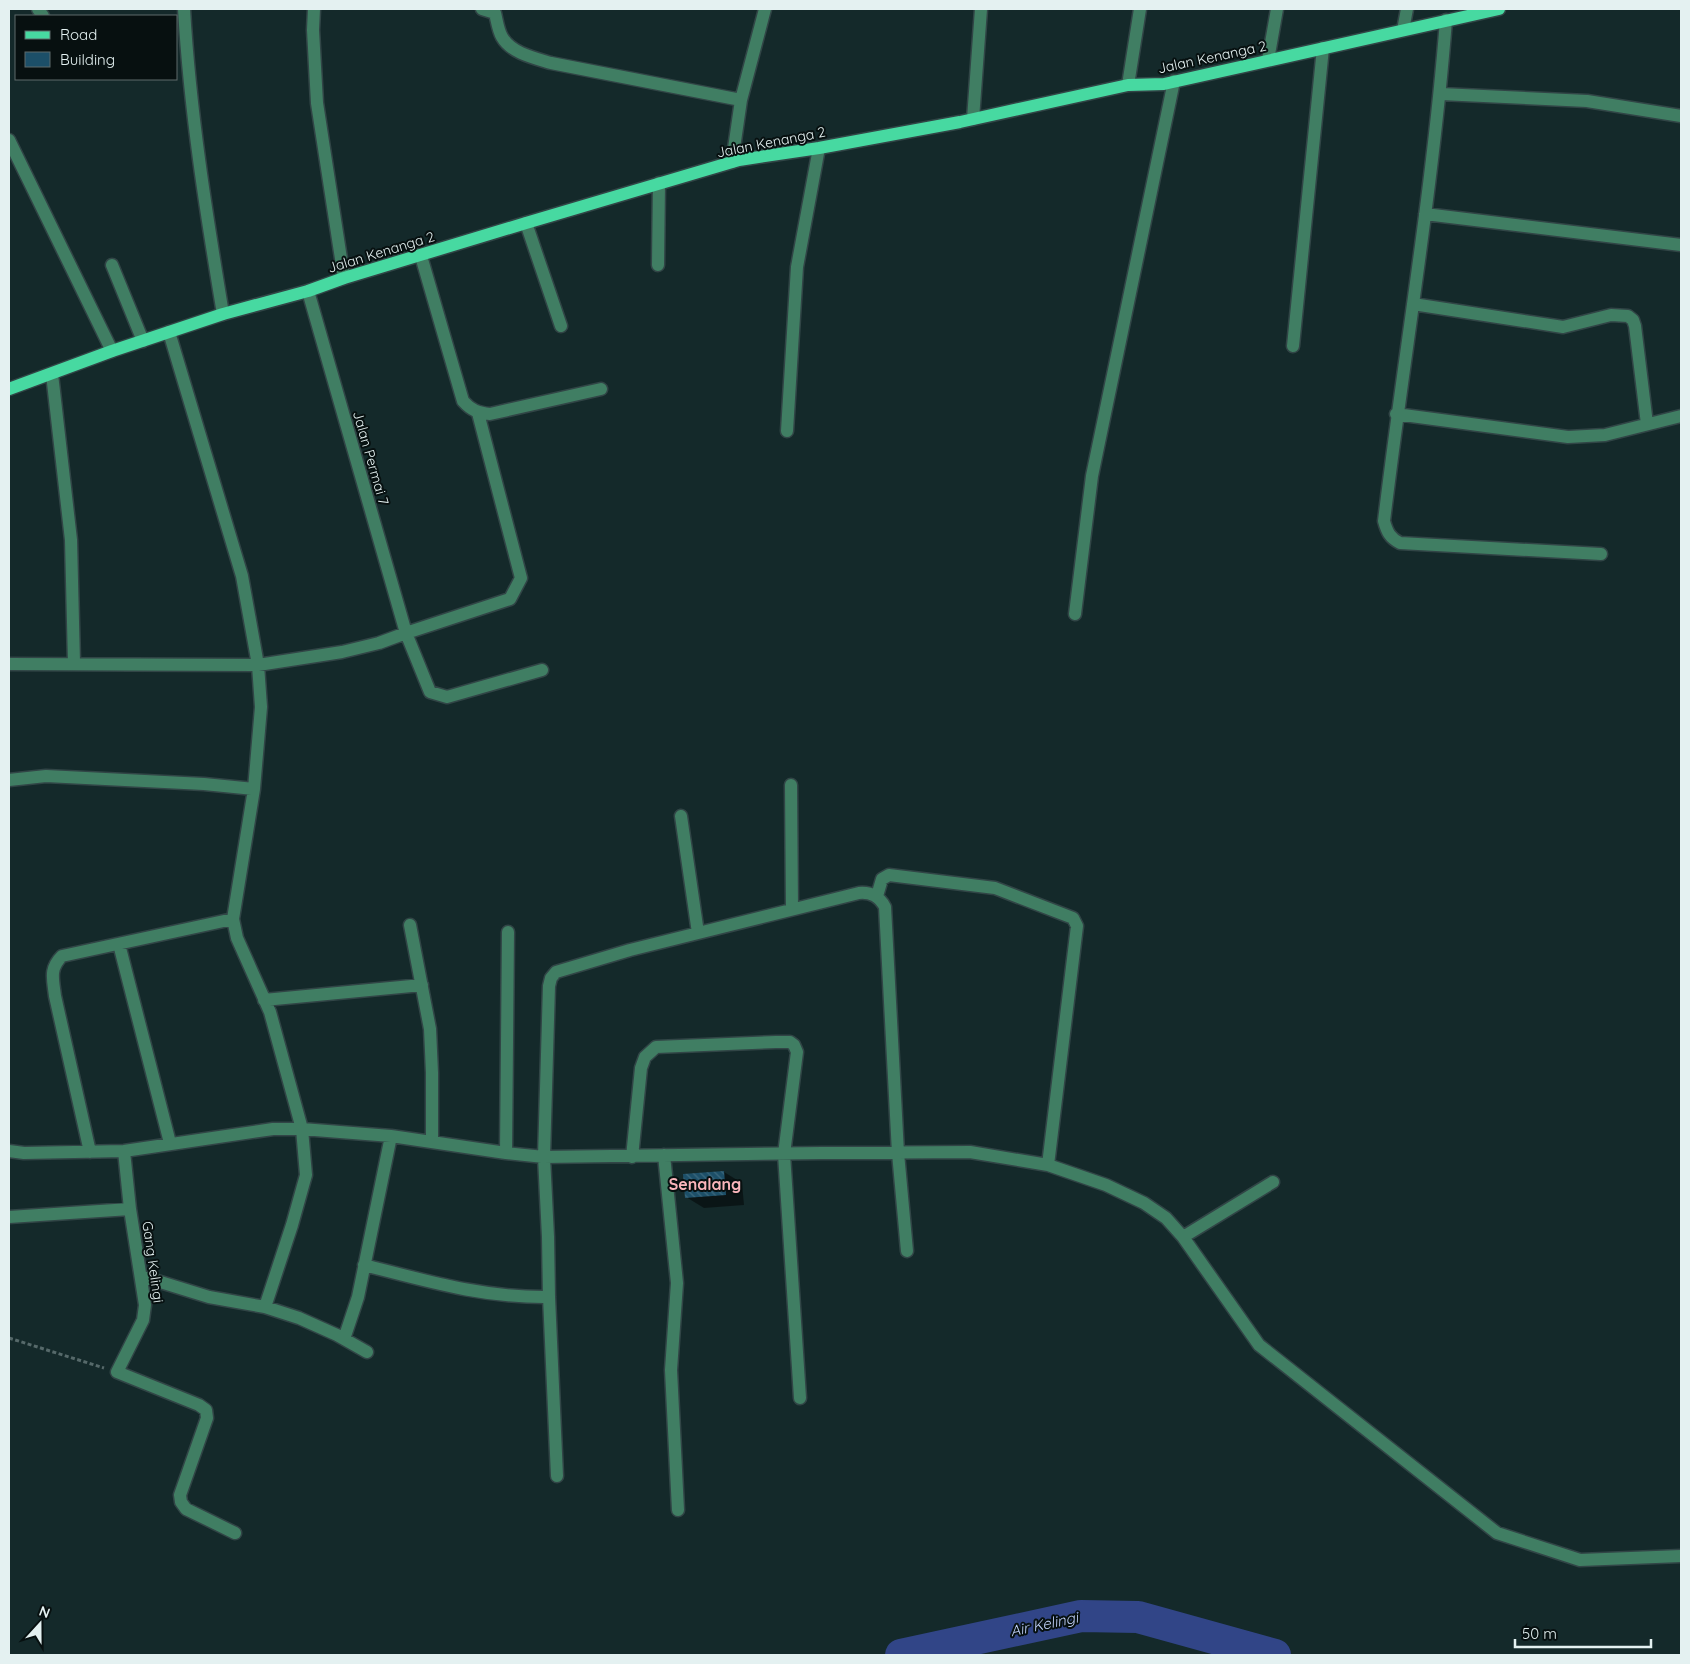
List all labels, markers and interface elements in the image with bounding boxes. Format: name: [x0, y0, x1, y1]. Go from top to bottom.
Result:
legend: [15, 15, 178, 80]
text: Road: [60, 25, 97, 44]
street label: Jalan Kenanga 2: [1156, 37, 1268, 77]
text: Building: [60, 50, 115, 69]
street label: Jalan Kenanga 2: [715, 123, 827, 161]
street label: Jalan Kenanga 2: [325, 227, 437, 277]
street label: Jalan Permai 7: [349, 409, 393, 507]
district label: Senalang: [669, 1174, 741, 1194]
street label: Gang Kelingi: [138, 1220, 168, 1304]
north arrow: [15, 1599, 65, 1649]
text: N: [37, 1602, 53, 1622]
water label: Air Kelingi: [1008, 1607, 1081, 1640]
scale bar: [1515, 1616, 1651, 1648]
text: 50 m: [1522, 1624, 1557, 1643]

